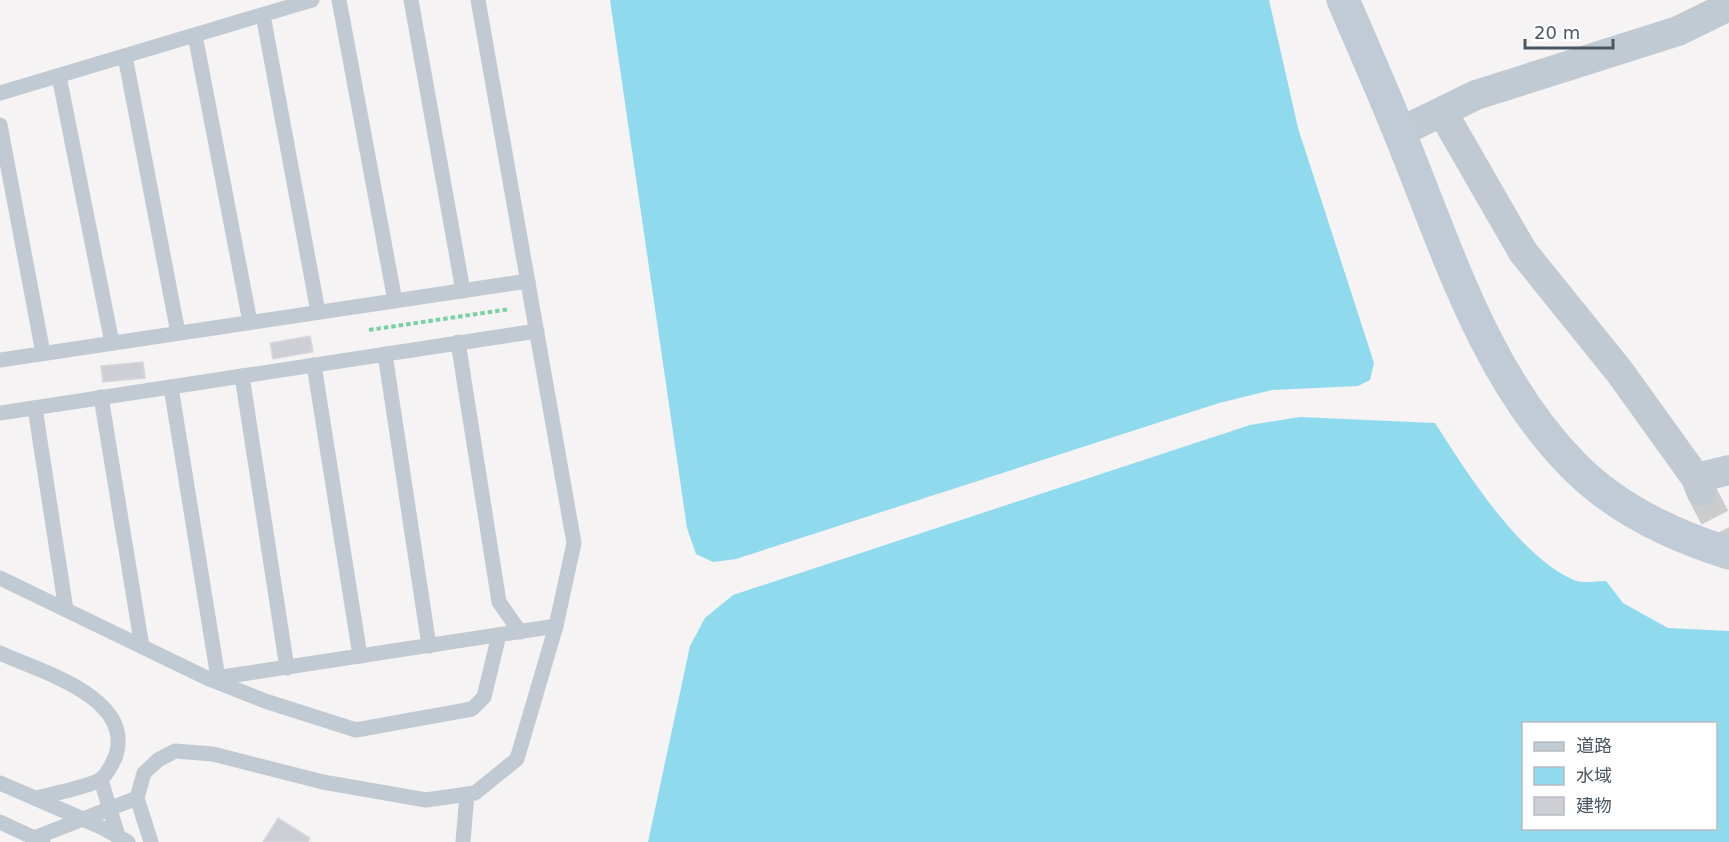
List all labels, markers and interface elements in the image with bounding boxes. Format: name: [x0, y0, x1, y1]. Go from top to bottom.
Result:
scale bar: [1525, 12, 1614, 50]
text: 20 m: [1534, 22, 1580, 43]
legend: [1522, 722, 1717, 830]
text: 道路: [1576, 735, 1612, 756]
text: 水域: [1576, 765, 1612, 786]
text: 建物: [1576, 795, 1612, 816]

